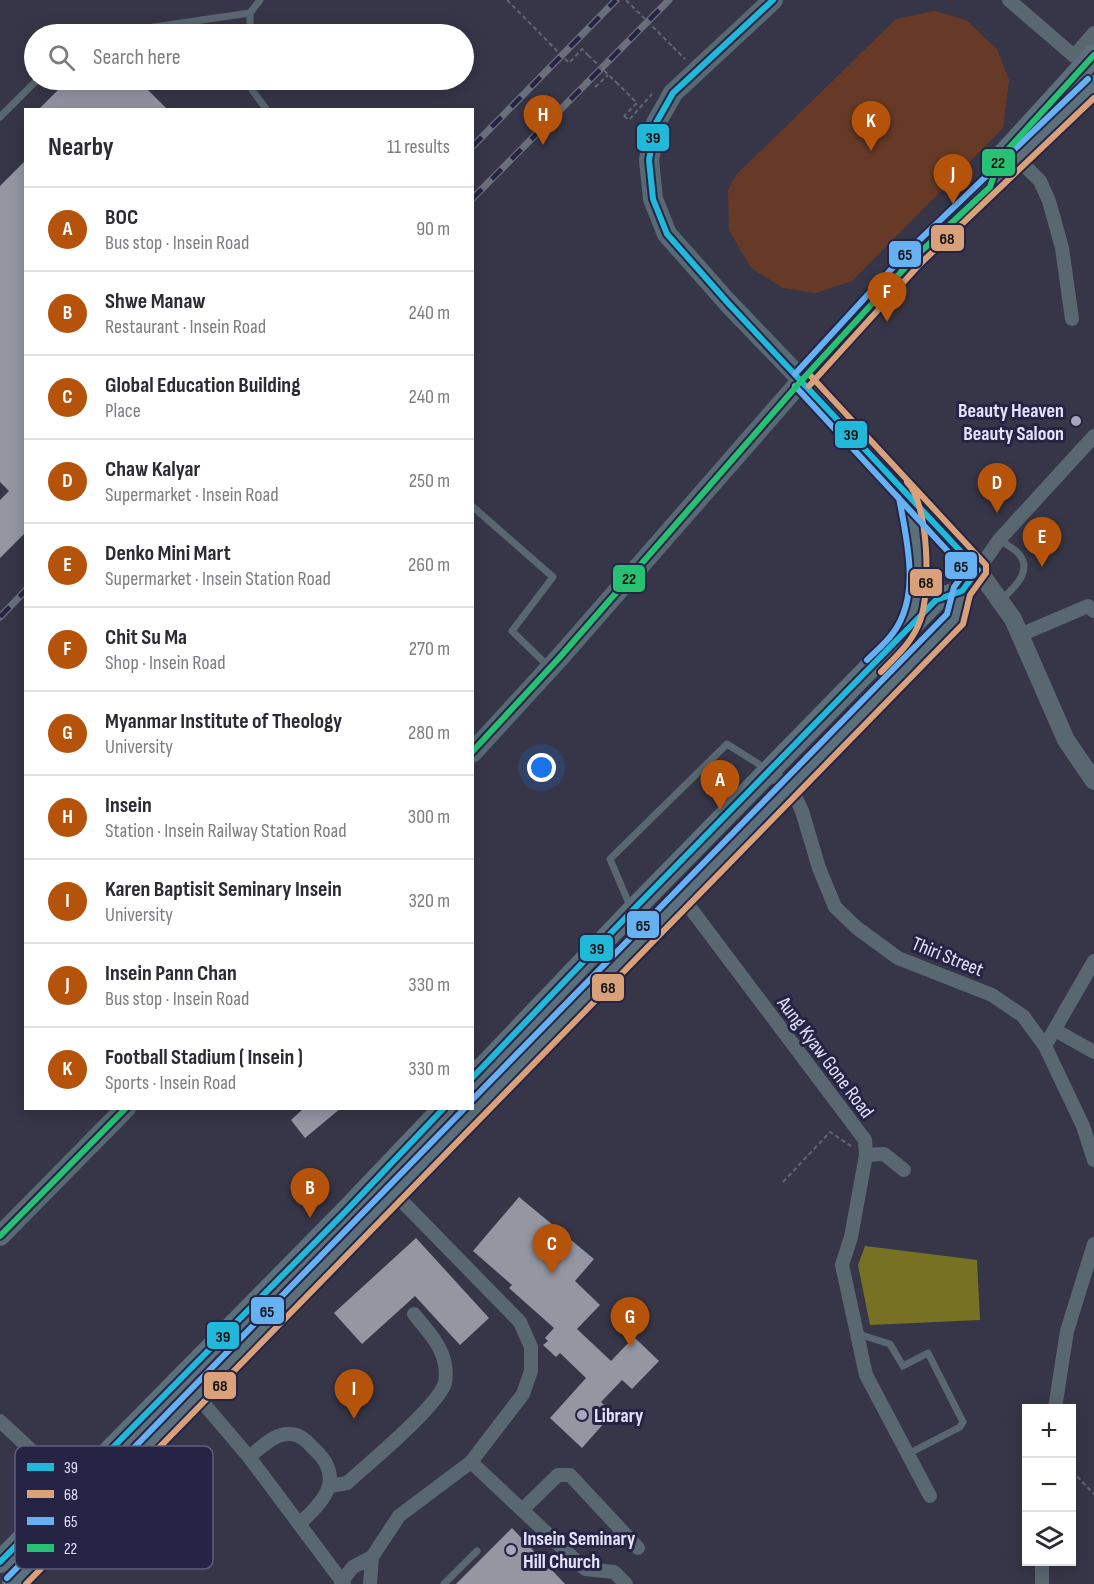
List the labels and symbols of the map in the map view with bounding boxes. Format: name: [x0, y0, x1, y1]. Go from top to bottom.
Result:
pin: H: [524, 96, 562, 145]
pin: K: [852, 102, 890, 151]
line badge: 39: [636, 123, 670, 152]
text: 39: [646, 129, 660, 148]
line badge: 22: [981, 148, 1016, 177]
pin: J: [934, 154, 972, 204]
text: 22: [991, 154, 1005, 173]
line badge: 68: [930, 224, 965, 252]
text: 68: [939, 230, 955, 249]
line badge: 65: [888, 240, 922, 268]
text: 65: [898, 246, 912, 265]
pin: F: [868, 272, 906, 322]
place label: Beauty Heaven Beauty Saloon: [958, 399, 1064, 446]
marker: Beauty Heaven Beauty Saloon: [1069, 414, 1083, 428]
line badge: 39: [834, 420, 868, 449]
text: 39: [844, 426, 858, 445]
pin: D: [978, 464, 1016, 513]
pin: E: [1022, 518, 1062, 567]
line badge: 65: [944, 551, 978, 580]
text: 65: [954, 558, 968, 577]
line badge: 22: [612, 564, 646, 593]
line badge: 68: [909, 568, 943, 597]
text: 22: [622, 570, 636, 589]
text: 68: [918, 574, 934, 593]
your location: [527, 753, 556, 782]
pin: A: [700, 760, 740, 810]
line badge: 65: [626, 910, 660, 939]
text: 65: [636, 917, 650, 936]
street label: Thiri Street: [908, 932, 987, 982]
line badge: 39: [579, 934, 614, 962]
text: 39: [590, 940, 604, 959]
line badge: 68: [591, 973, 625, 1002]
text: 68: [600, 979, 616, 998]
street label: Aung Kyaw Gone Road: [771, 991, 879, 1123]
pin: B: [290, 1168, 330, 1218]
pin: C: [532, 1224, 572, 1274]
line badge: 65: [250, 1296, 285, 1325]
pin: G: [610, 1298, 650, 1347]
text: 65: [260, 1303, 274, 1322]
line badge: 39: [206, 1321, 240, 1350]
text: 39: [216, 1328, 230, 1347]
pin: I: [334, 1370, 374, 1419]
line badge: 68: [203, 1371, 237, 1400]
text: 68: [212, 1377, 228, 1396]
place label: Library: [594, 1404, 644, 1428]
marker: Library: [575, 1408, 589, 1422]
legend: [15, 1446, 213, 1569]
text: 39: [64, 1459, 78, 1478]
text: 68: [64, 1486, 78, 1505]
text: 65: [64, 1513, 77, 1532]
place label: Insein Seminary Hill Church: [523, 1527, 636, 1574]
text: 22: [64, 1540, 77, 1559]
marker: Insein Seminary Hill Church: [504, 1543, 518, 1557]

